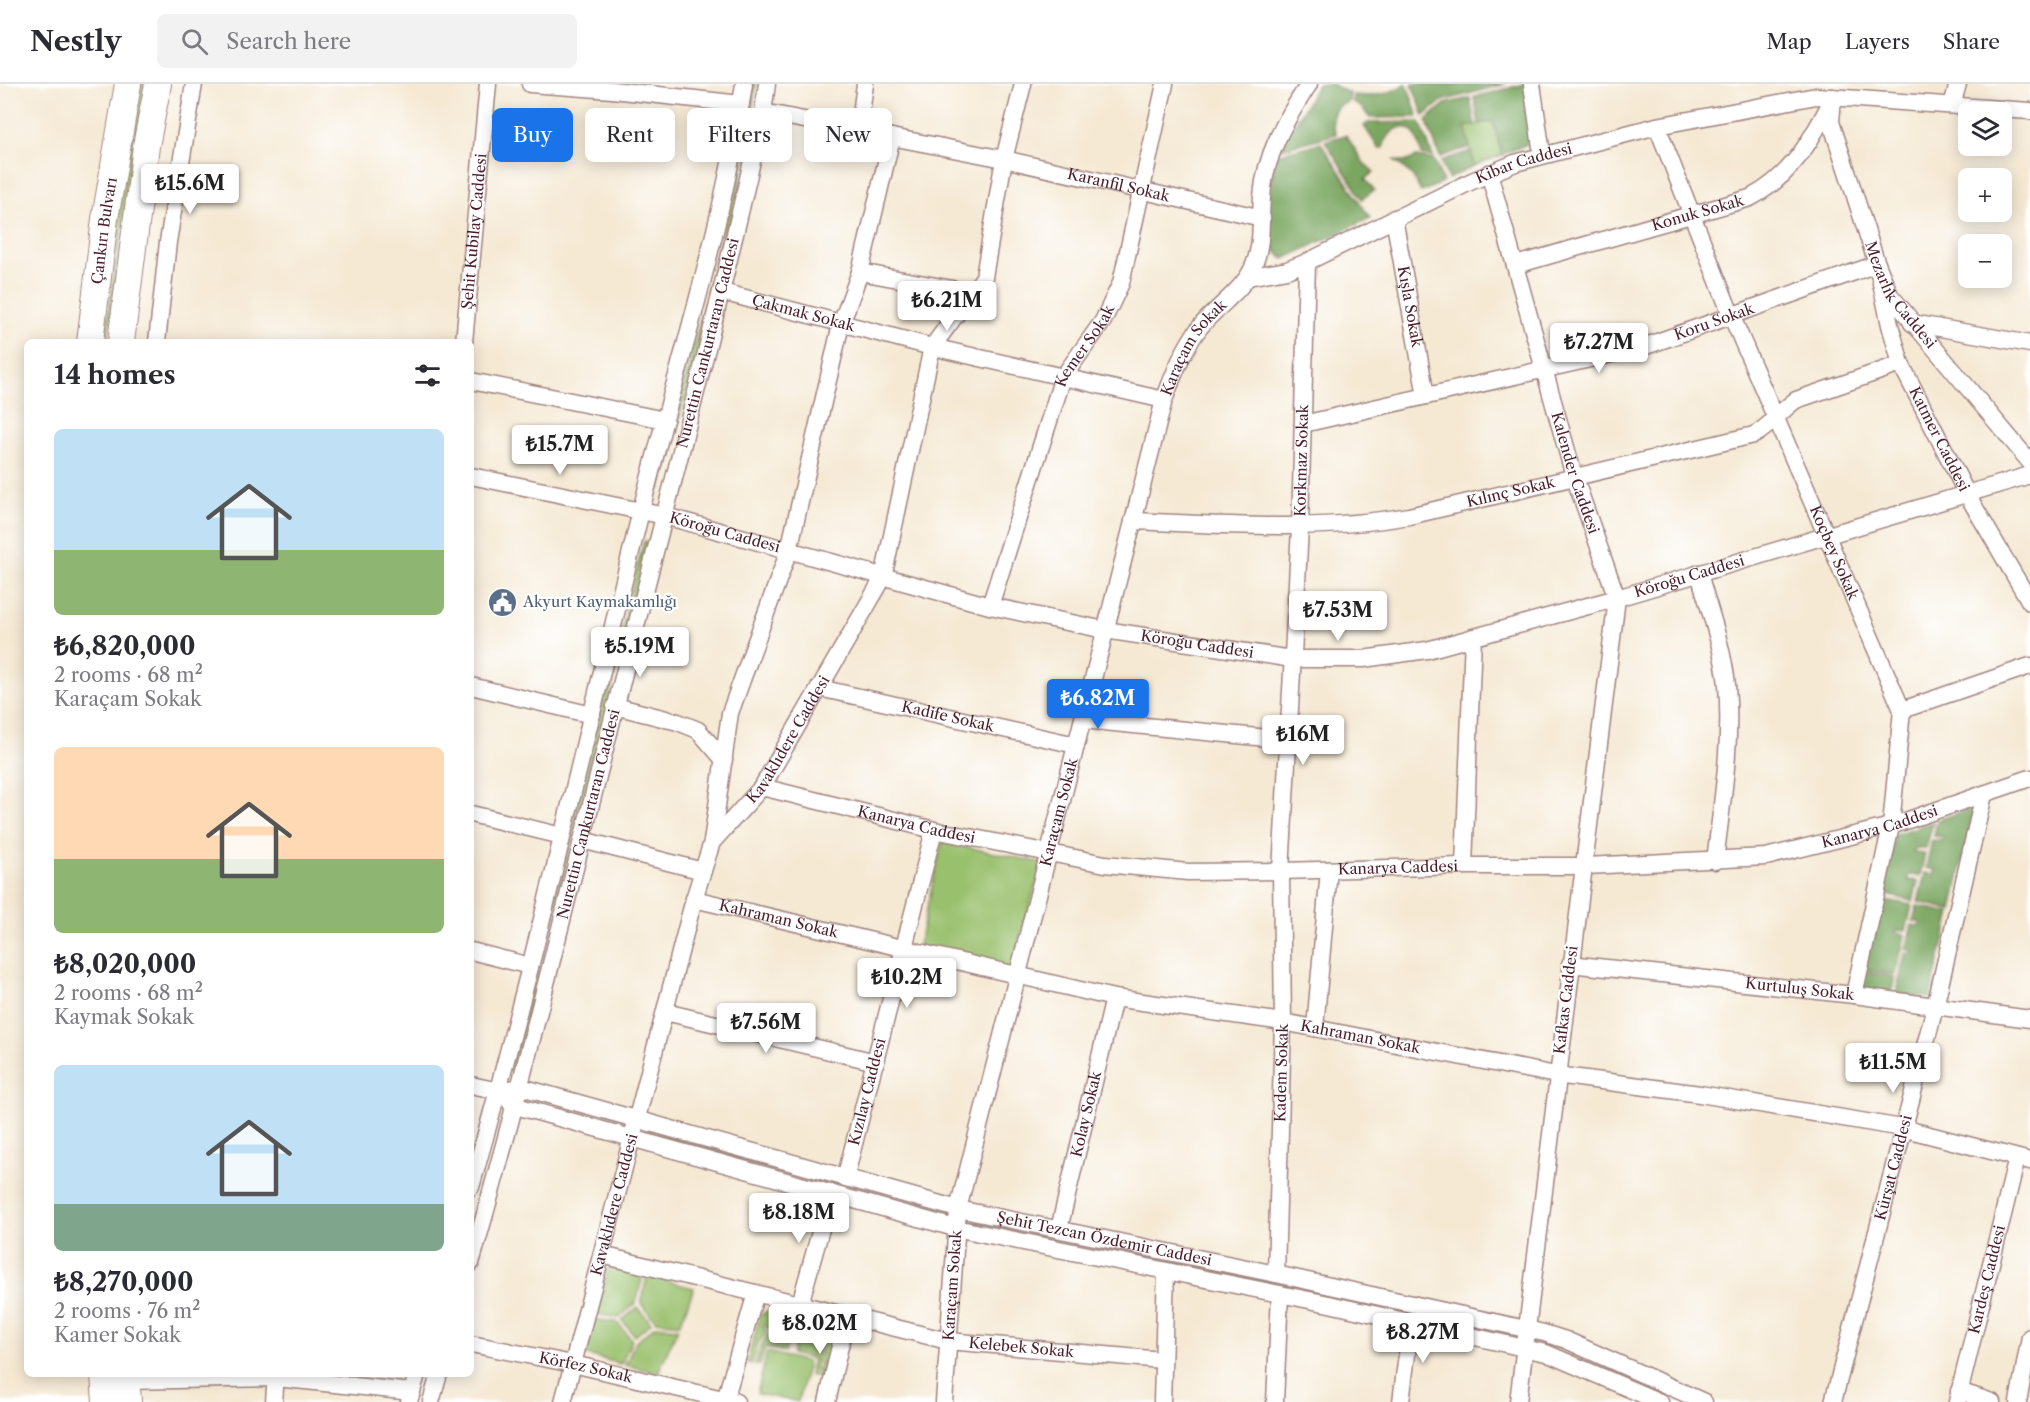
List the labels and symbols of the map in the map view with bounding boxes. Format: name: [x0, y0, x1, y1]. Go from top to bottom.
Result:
street label: Kibar Caddesi: [1473, 138, 1574, 187]
street label: Şehit Kubilay Caddesi: [457, 152, 491, 310]
pin: ₺15.6M: [141, 164, 239, 215]
street label: Karanfil Sokak: [1066, 164, 1173, 206]
street label: Çankırı Bulvarı: [87, 176, 121, 285]
street label: Konuk Sokak: [1649, 190, 1747, 235]
street label: Nurettin Cankurtaran Caddesi: [672, 236, 743, 450]
street label: Mezarlık Caddesi: [1861, 239, 1941, 352]
street label: Kışla Sokak: [1394, 264, 1427, 350]
pin: ₺6.21M: [898, 281, 996, 332]
street label: Çakmak Sokak: [750, 290, 858, 336]
street label: Karaçam Sokak: [1157, 294, 1231, 398]
street label: Koru Sokak: [1672, 298, 1757, 344]
street label: Kemer Sokak: [1050, 301, 1119, 389]
pin: ₺7.27M: [1550, 323, 1648, 374]
street label: Katmer Caddesi: [1905, 383, 1974, 495]
street label: Korkmaz Sokak: [1290, 403, 1312, 517]
street label: Kalender Caddesi: [1547, 410, 1604, 537]
pin: ₺15.7M: [511, 425, 609, 476]
street label: Kılınç Sokak: [1465, 472, 1558, 511]
street label: Koçbey Sokak: [1806, 503, 1864, 604]
street label: Köroğu Caddesi: [667, 508, 783, 557]
street label: Köroğu Caddesi: [1632, 551, 1747, 601]
public building icon: Akyurt Kaymakamlığı: [486, 586, 518, 618]
pin: ₺7.53M: [1289, 591, 1387, 642]
place label: Akyurt Kaymakamlığı: [522, 592, 677, 611]
street label: Köroğu Caddesi: [1139, 626, 1255, 662]
pin: ₺5.19M: [591, 627, 689, 678]
street label: Kavaklıdere Caddesi: [742, 672, 834, 807]
pin: ₺6.82M: [1049, 679, 1147, 730]
street label: Kadife Sokak: [900, 697, 997, 736]
street label: Nurettin Cankurtaran Caddesi: [553, 707, 624, 921]
pin: ₺16M: [1267, 715, 1339, 766]
street label: Karaçam Sokak: [1036, 755, 1082, 868]
street label: Kanarya Caddesi: [1819, 800, 1941, 852]
street label: Kanarya Caddesi: [856, 801, 977, 847]
street label: Kanarya Caddesi: [1338, 856, 1459, 878]
street label: Kahraman Sokak: [717, 895, 841, 942]
street label: Kafkas Caddesi: [1549, 944, 1582, 1055]
pin: ₺10.2M: [858, 958, 956, 1009]
street label: Kurtuluş Sokak: [1744, 973, 1856, 1004]
pin: ₺7.56M: [717, 1003, 815, 1054]
street label: Kahraman Sokak: [1299, 1016, 1423, 1058]
street label: Kadem Sokak: [1270, 1022, 1292, 1122]
street label: Kızılay Caddesi: [844, 1036, 890, 1147]
pin: ₺11.5M: [1844, 1043, 1942, 1094]
street label: Kolay Sokak: [1066, 1068, 1106, 1159]
street label: Kürşat Caddesi: [1870, 1112, 1916, 1222]
street label: Kavaklıdere Caddesi: [586, 1131, 642, 1277]
pin: ₺8.18M: [750, 1193, 848, 1244]
street label: Şehit Tezcan Özdemir Caddesi: [995, 1207, 1214, 1270]
street label: Kardeş Caddesi: [1964, 1223, 2009, 1336]
street label: Karaçam Sokak: [938, 1228, 966, 1341]
pin: ₺8.02M: [771, 1304, 869, 1355]
pin: ₺8.27M: [1374, 1313, 1472, 1364]
street label: Kelebek Sokak: [968, 1333, 1076, 1361]
street label: Körfez Sokak: [537, 1348, 636, 1387]

